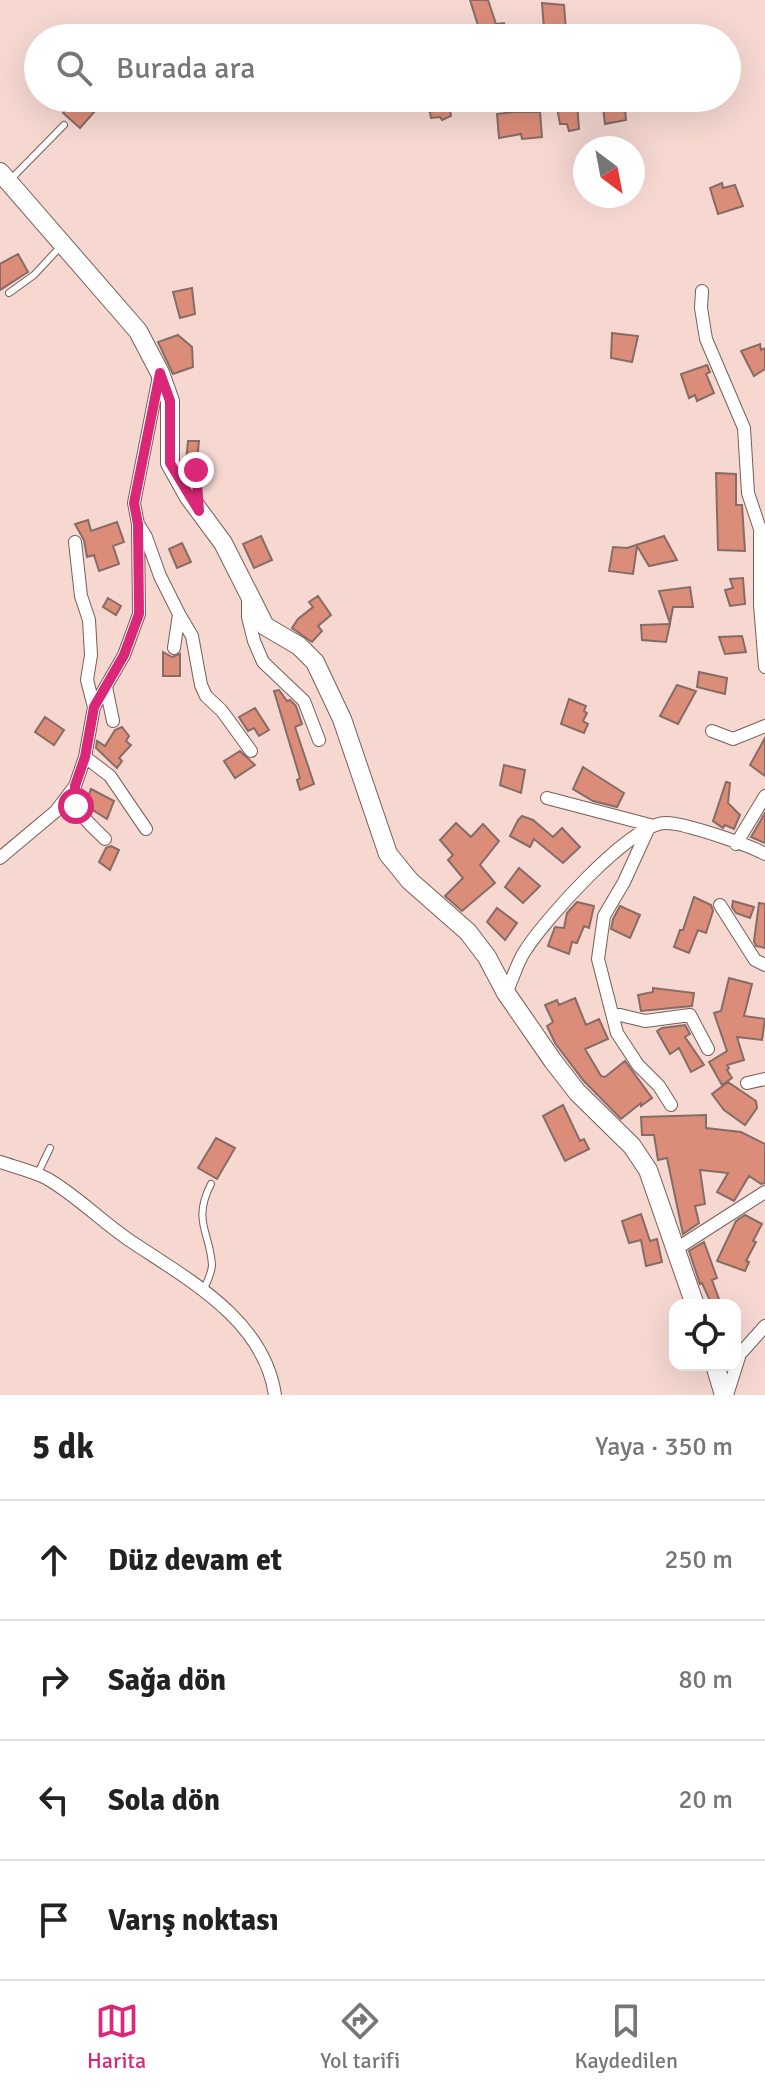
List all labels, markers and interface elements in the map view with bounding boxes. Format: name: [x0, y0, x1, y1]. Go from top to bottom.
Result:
search box: [24, 24, 741, 112]
icon: search: [52, 46, 96, 90]
text: Burada ara: [116, 50, 255, 87]
north arrow: [573, 136, 645, 208]
route end: [178, 452, 214, 488]
route start: [58, 788, 94, 824]
map controls: [669, 1299, 741, 1371]
button: locate: [669, 1299, 741, 1371]
text: 5 dk: [32, 1426, 94, 1468]
text: Yaya · 350 m: [595, 1431, 733, 1463]
icon: ahead: [32, 1538, 76, 1582]
text: Düz devam et: [108, 1542, 282, 1579]
text: 250 m: [664, 1544, 733, 1576]
icon: right: [32, 1658, 76, 1702]
text: Sağa dön: [108, 1662, 226, 1699]
text: 80 m: [678, 1664, 733, 1696]
icon: left: [32, 1778, 76, 1822]
text: Sola dön: [108, 1782, 220, 1819]
text: 20 m: [678, 1784, 733, 1816]
icon: arrive: [32, 1898, 76, 1942]
text: Varış noktası: [108, 1902, 279, 1939]
tab: Harita: [87, 1999, 146, 2074]
tab: Yol tarifi: [320, 1999, 400, 2074]
tab: Kaydedilen: [574, 1999, 678, 2074]

